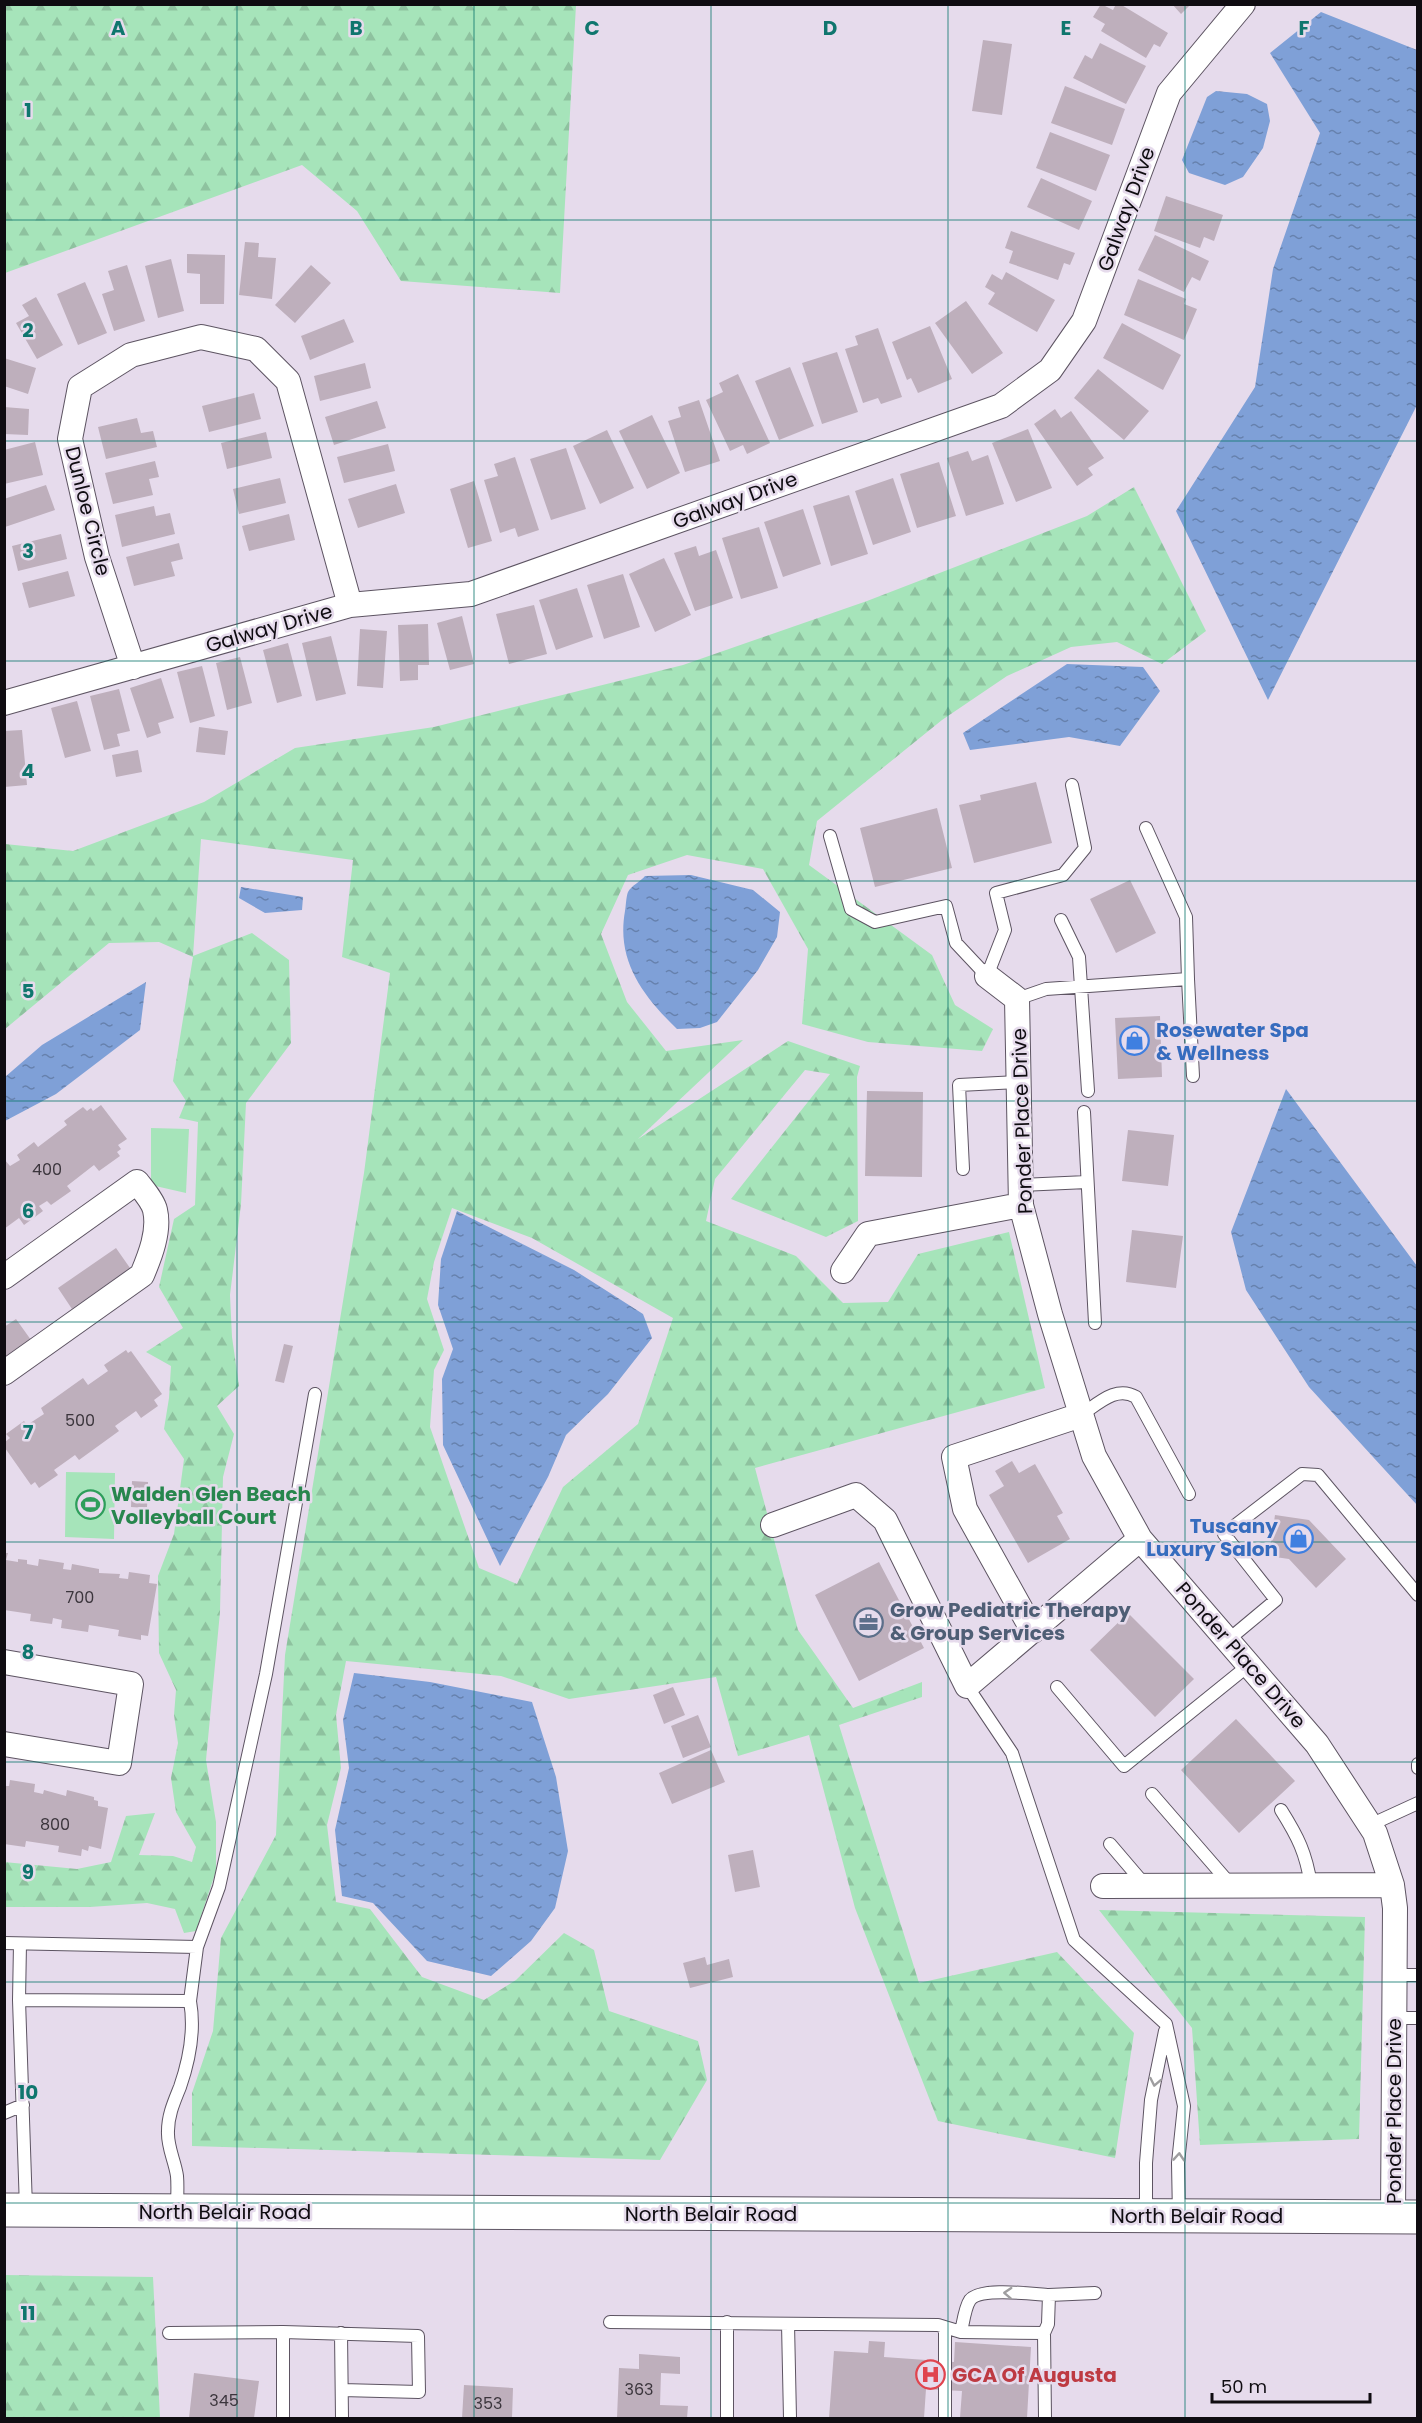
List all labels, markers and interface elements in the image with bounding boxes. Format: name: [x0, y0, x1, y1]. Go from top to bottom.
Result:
text: A: [111, 14, 126, 42]
text: B: [349, 14, 363, 42]
text: C: [584, 14, 600, 42]
text: D: [823, 14, 837, 42]
text: E: [1061, 14, 1071, 42]
text: F: [1299, 14, 1310, 42]
text: 1: [24, 96, 32, 124]
street label: Galway Drive: [1090, 143, 1162, 275]
text: 2: [22, 316, 34, 344]
street label: Dunloe Circle: [58, 443, 118, 579]
street label: Galway Drive: [669, 464, 801, 536]
text: 3: [22, 537, 34, 565]
street label: Galway Drive: [202, 597, 336, 659]
text: 4: [21, 757, 35, 785]
text: 5: [22, 977, 35, 1005]
place label: Rosewater Spa & Wellness: [1156, 1016, 1309, 1067]
shop icon: Rosewater Spa & Wellness: [1119, 1025, 1151, 1057]
street label: Ponder Place Drive: [1005, 1028, 1039, 1214]
house number: 400: [32, 1158, 62, 1181]
text: 6: [22, 1197, 34, 1225]
house number: 500: [65, 1409, 95, 1432]
text: 7: [23, 1418, 34, 1446]
place label: Walden Glen Beach Volleyball Court: [111, 1480, 311, 1531]
sports icon: Walden Glen Beach Volleyball Court: [74, 1489, 106, 1521]
place label: Tuscany Luxury Salon: [1146, 1512, 1278, 1563]
shop icon: Tuscany Luxury Salon: [1283, 1522, 1315, 1554]
street label: Ponder Place Drive: [1169, 1576, 1313, 1734]
house number: 700: [66, 1586, 94, 1609]
place label: Grow Pediatric Therapy & Group Services: [890, 1596, 1131, 1647]
office icon: Grow Pediatric Therapy & Group Services: [853, 1606, 885, 1638]
text: 8: [22, 1638, 34, 1666]
house number: 800: [40, 1813, 70, 1836]
text: 9: [22, 1858, 34, 1886]
street label: Ponder Place Drive: [1380, 2018, 1408, 2204]
one-way arrow: [1149, 2076, 1162, 2086]
text: 10: [18, 2078, 38, 2106]
one-way arrow: [1172, 2153, 1185, 2162]
street label: North Belair Road: [139, 2198, 311, 2226]
street label: North Belair Road: [625, 2200, 797, 2228]
street label: North Belair Road: [1111, 2202, 1283, 2230]
one-way arrow: [1004, 2287, 1013, 2300]
text: 11: [20, 2299, 36, 2327]
hospital icon: GCA Of Augusta: [915, 2359, 947, 2391]
place label: GCA Of Augusta: [952, 2361, 1117, 2389]
scale bar: [1212, 2366, 1370, 2404]
text: 50 m: [1221, 2374, 1267, 2399]
house number: 363: [624, 2378, 654, 2401]
house number: 345: [209, 2389, 239, 2412]
house number: 353: [474, 2392, 502, 2415]

